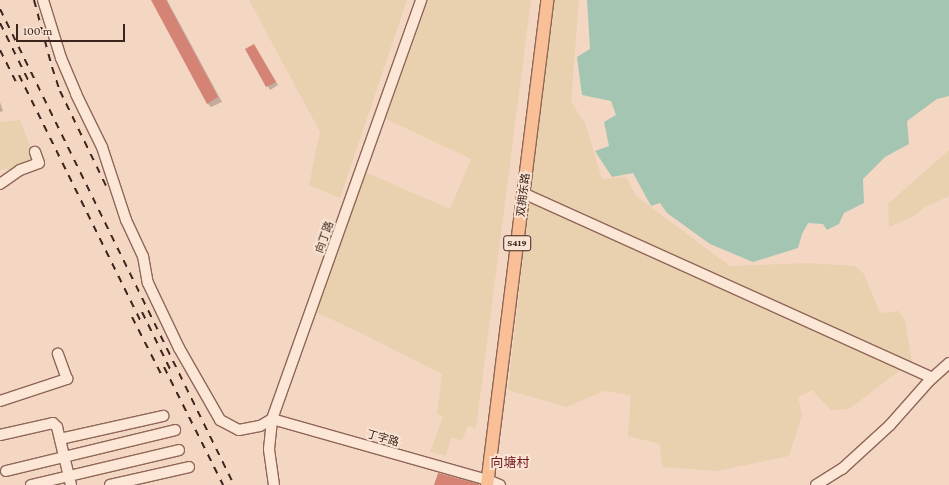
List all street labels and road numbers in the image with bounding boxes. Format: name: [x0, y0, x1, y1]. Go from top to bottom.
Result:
street label: 双拥东路: [514, 172, 532, 218]
street label: 向丁路: [312, 219, 336, 255]
road number: S419: [503, 235, 531, 251]
street label: 丁字路: [365, 427, 401, 449]

